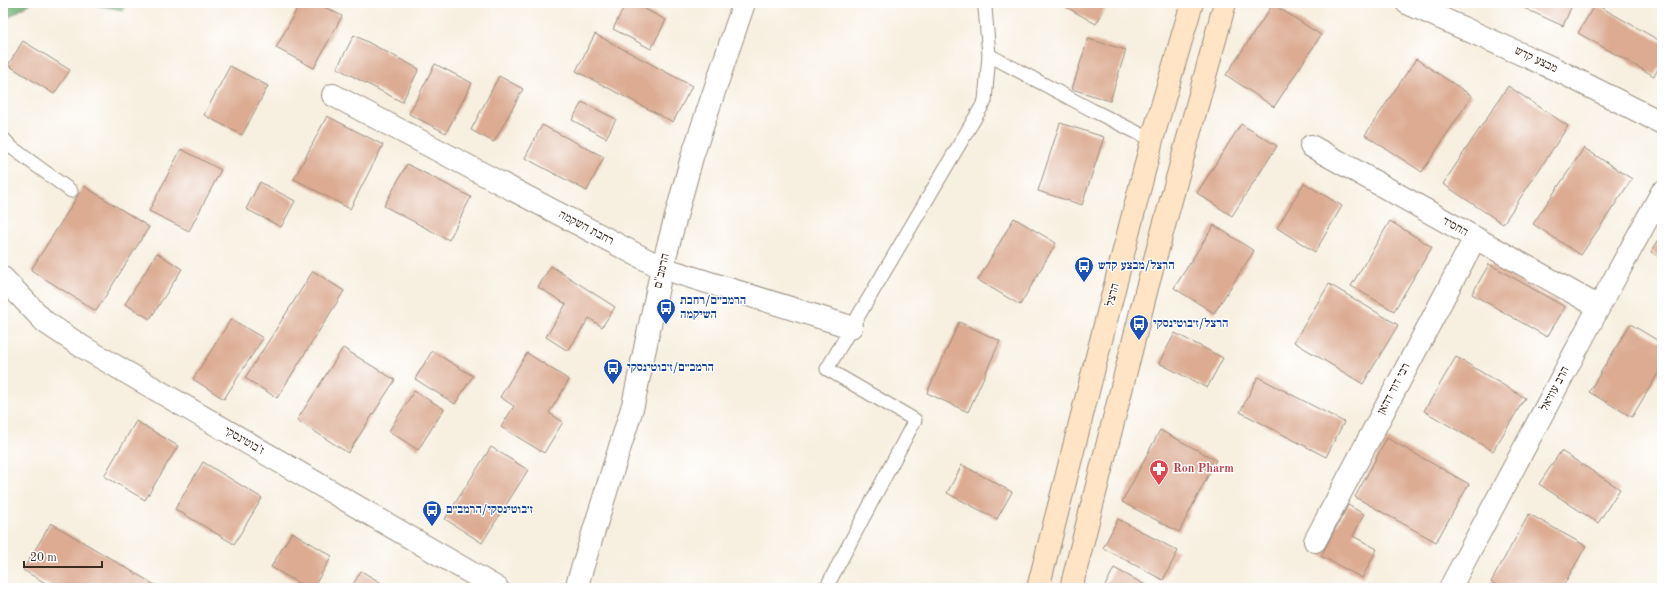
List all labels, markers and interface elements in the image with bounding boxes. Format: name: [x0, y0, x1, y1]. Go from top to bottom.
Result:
street label: מבצע קדש: [1513, 45, 1559, 75]
street label: רחבת השקמה: [556, 208, 616, 248]
street label: החסיד: [1440, 215, 1470, 239]
street label: הרמב"ם: [652, 252, 672, 290]
bus stop icon: הרצל/מבצע קדש: [1073, 255, 1095, 283]
place label: הרצל/מבצע קדש: [1098, 259, 1175, 272]
street label: הרצל: [1102, 282, 1122, 308]
place label: הרמב״ם/רחבת השיקמה: [680, 295, 746, 321]
bus stop icon: הרמב״ם/רחבת השיקמה: [655, 297, 677, 325]
bus stop icon: הרצל/ז׳בוטינסקי: [1128, 313, 1150, 341]
place label: הרצל/ז׳בוטינסקי: [1153, 317, 1229, 330]
bus stop icon: הרמב״ם/ז׳בוטינסקי: [602, 357, 624, 385]
street label: רבי דוד דהאן: [1375, 361, 1413, 417]
place label: הרמב״ם/ז׳בוטינסקי: [627, 362, 714, 374]
street label: הרב עוזיאל: [1536, 364, 1572, 413]
street label: ז'בוטינסקי: [222, 425, 266, 457]
pharmacy icon: Ron Pharm: [1148, 458, 1170, 486]
place label: Ron Pharm: [1173, 463, 1234, 475]
bus stop icon: ז׳בוטינסקי/הרמב״ם: [421, 499, 443, 527]
place label: ז׳בוטינסקי/הרמב״ם: [446, 504, 533, 516]
scale bar: [24, 543, 102, 569]
text: 20 m: [30, 552, 57, 564]

